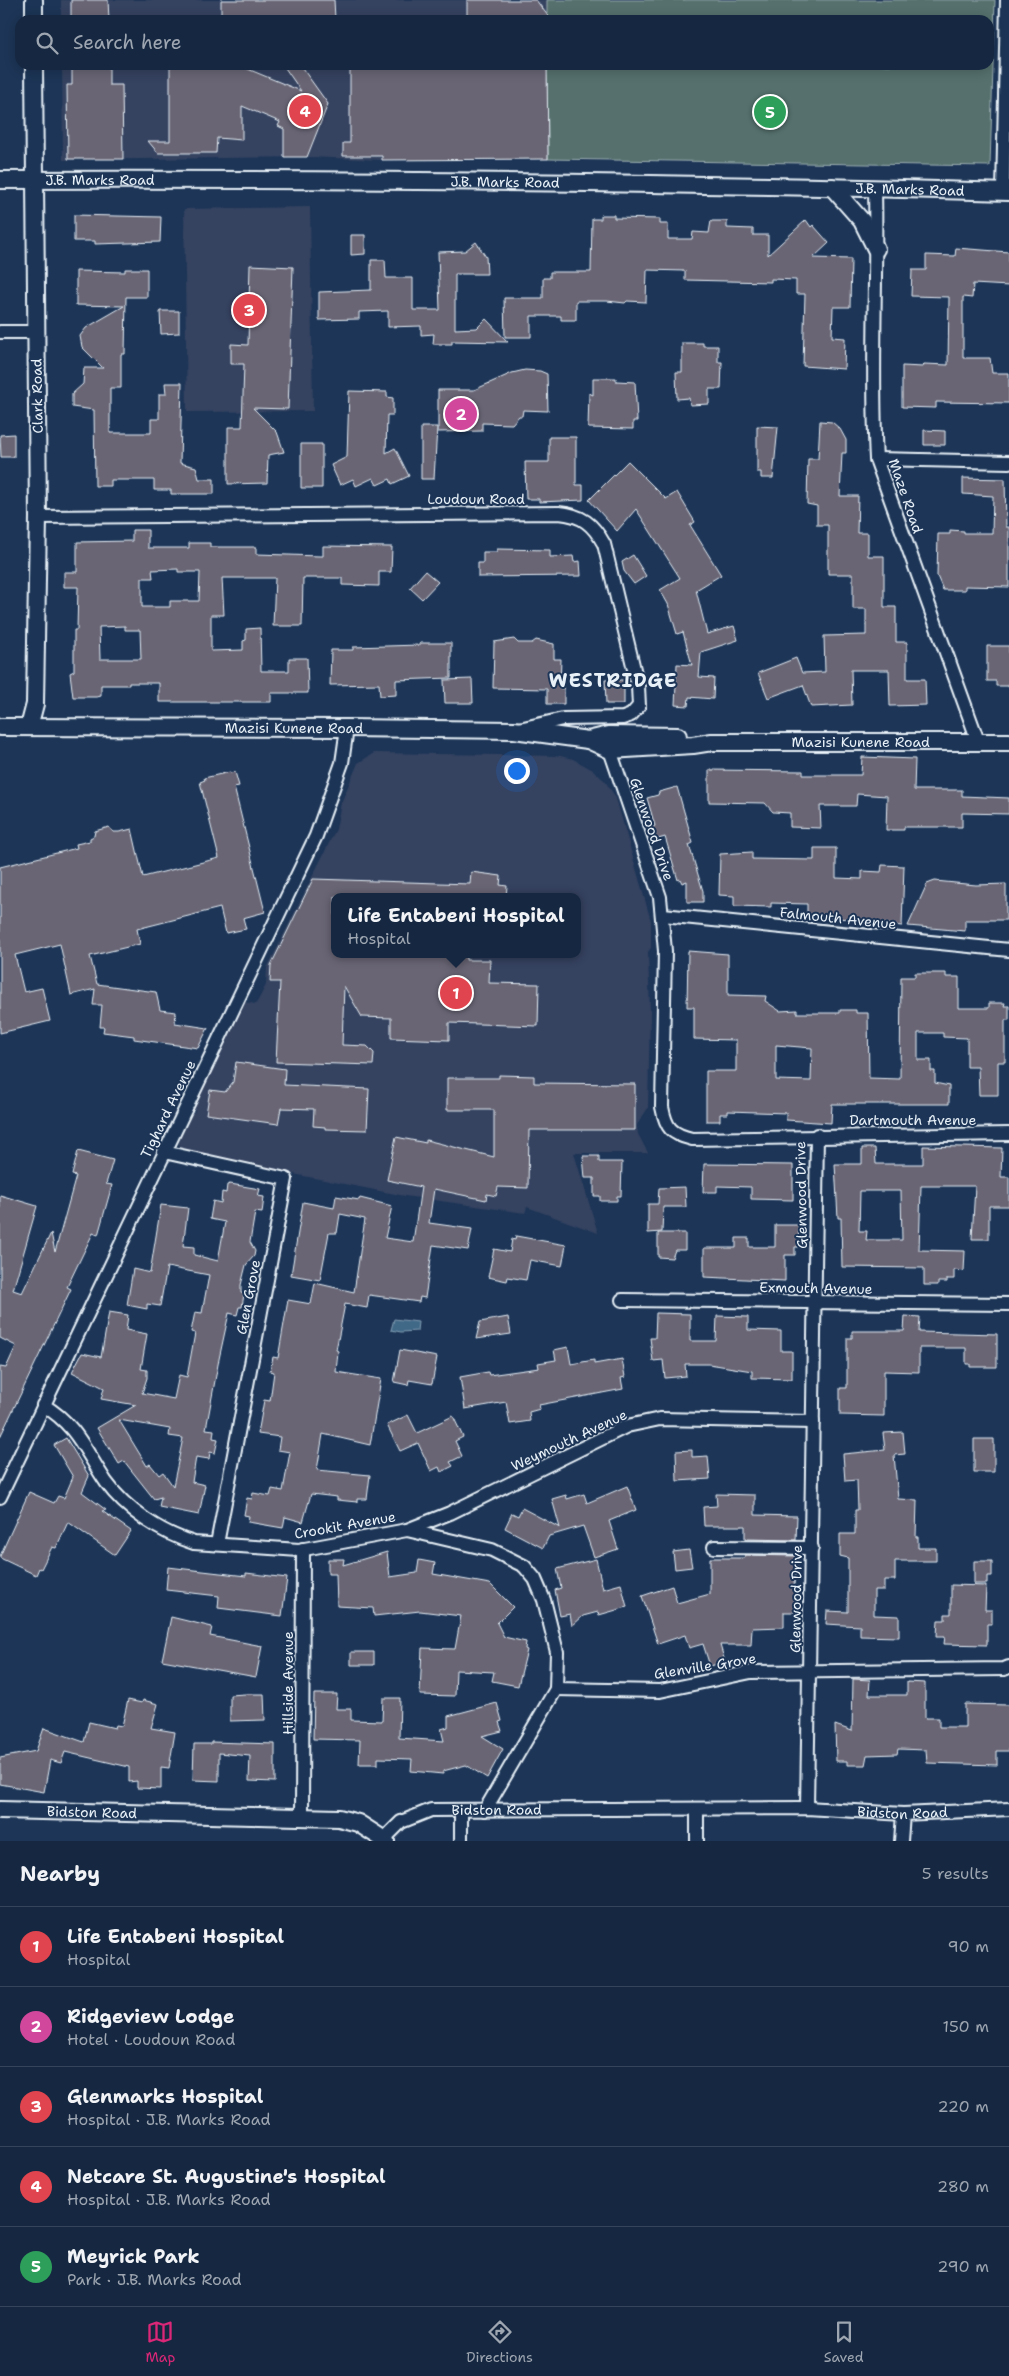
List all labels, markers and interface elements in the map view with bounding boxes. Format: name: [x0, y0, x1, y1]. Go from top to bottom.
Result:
search box: [15, 15, 994, 70]
icon: search: [33, 29, 61, 57]
text: Search here: [73, 30, 182, 55]
pin: 4: [289, 92, 321, 130]
pin: 5: [754, 93, 786, 131]
street label: J.B. Marks Road: [45, 171, 155, 189]
street label: J.B. Marks Road: [450, 172, 560, 192]
street label: J.B. Marks Road: [855, 179, 965, 200]
pin: 3: [233, 291, 265, 329]
street label: Clark Road: [27, 358, 47, 434]
pin: 2: [445, 395, 477, 433]
street label: Maze Road: [885, 456, 927, 536]
street label: Loudoun Road: [427, 490, 525, 508]
district label: WESTRIDGE: [549, 668, 677, 693]
street label: Mazisi Kunene Road: [225, 719, 363, 737]
street label: Mazisi Kunene Road: [792, 733, 930, 751]
your location: [504, 758, 530, 784]
street label: Glenwood Drive: [626, 775, 678, 883]
popup: [331, 893, 581, 958]
text: Life Entabeni Hospital: [347, 903, 565, 928]
street label: Falmouth Avenue: [779, 903, 897, 933]
text: Hospital: [347, 928, 411, 949]
pin: 1: [440, 974, 472, 1012]
street label: Tighard Avenue: [136, 1057, 200, 1161]
street label: Dartmouth Avenue: [850, 1111, 976, 1129]
street label: Glenwood Drive: [791, 1141, 811, 1249]
street label: Glen Grove: [232, 1258, 264, 1336]
street label: Exmouth Avenue: [759, 1278, 873, 1298]
street label: Weymouth Avenue: [508, 1405, 630, 1475]
street label: Crookit Avenue: [293, 1507, 397, 1543]
street label: Glenwood Drive: [786, 1545, 806, 1653]
street label: Hillside Avenue: [279, 1631, 297, 1735]
street label: Glenville Grove: [653, 1649, 757, 1683]
street label: Bidston Road: [451, 1800, 542, 1819]
street label: Bidston Road: [47, 1802, 137, 1822]
street label: Bidston Road: [857, 1802, 948, 1823]
text: Nearby: [20, 1860, 100, 1888]
text: 5 results: [922, 1863, 989, 1884]
text: Life Entabeni Hospital: [67, 1924, 284, 1949]
text: 1: [32, 1936, 40, 1957]
text: 90 m: [948, 1936, 989, 1957]
text: Hospital: [67, 1949, 130, 1970]
text: Ridgeview Lodge: [67, 2004, 234, 2029]
text: 2: [30, 2016, 42, 2037]
text: 150 m: [942, 2016, 989, 2037]
text: Hotel · Loudoun Road: [67, 2029, 235, 2050]
text: Glenmarks Hospital: [67, 2084, 263, 2109]
text: 3: [30, 2096, 42, 2117]
text: 220 m: [937, 2096, 989, 2117]
text: Hospital · J.B. Marks Road: [67, 2109, 271, 2130]
text: Netcare St. Augustine's Hospital: [67, 2164, 386, 2189]
text: 4: [30, 2176, 42, 2197]
text: 280 m: [937, 2176, 989, 2197]
text: Hospital · J.B. Marks Road: [67, 2189, 271, 2210]
text: Meyrick Park: [67, 2244, 200, 2269]
text: 5: [31, 2256, 41, 2277]
text: 290 m: [937, 2256, 989, 2277]
text: Park · J.B. Marks Road: [67, 2269, 242, 2290]
tab: Map: [145, 2318, 175, 2366]
tab: Directions: [466, 2318, 533, 2366]
tab: Saved: [824, 2318, 864, 2366]

